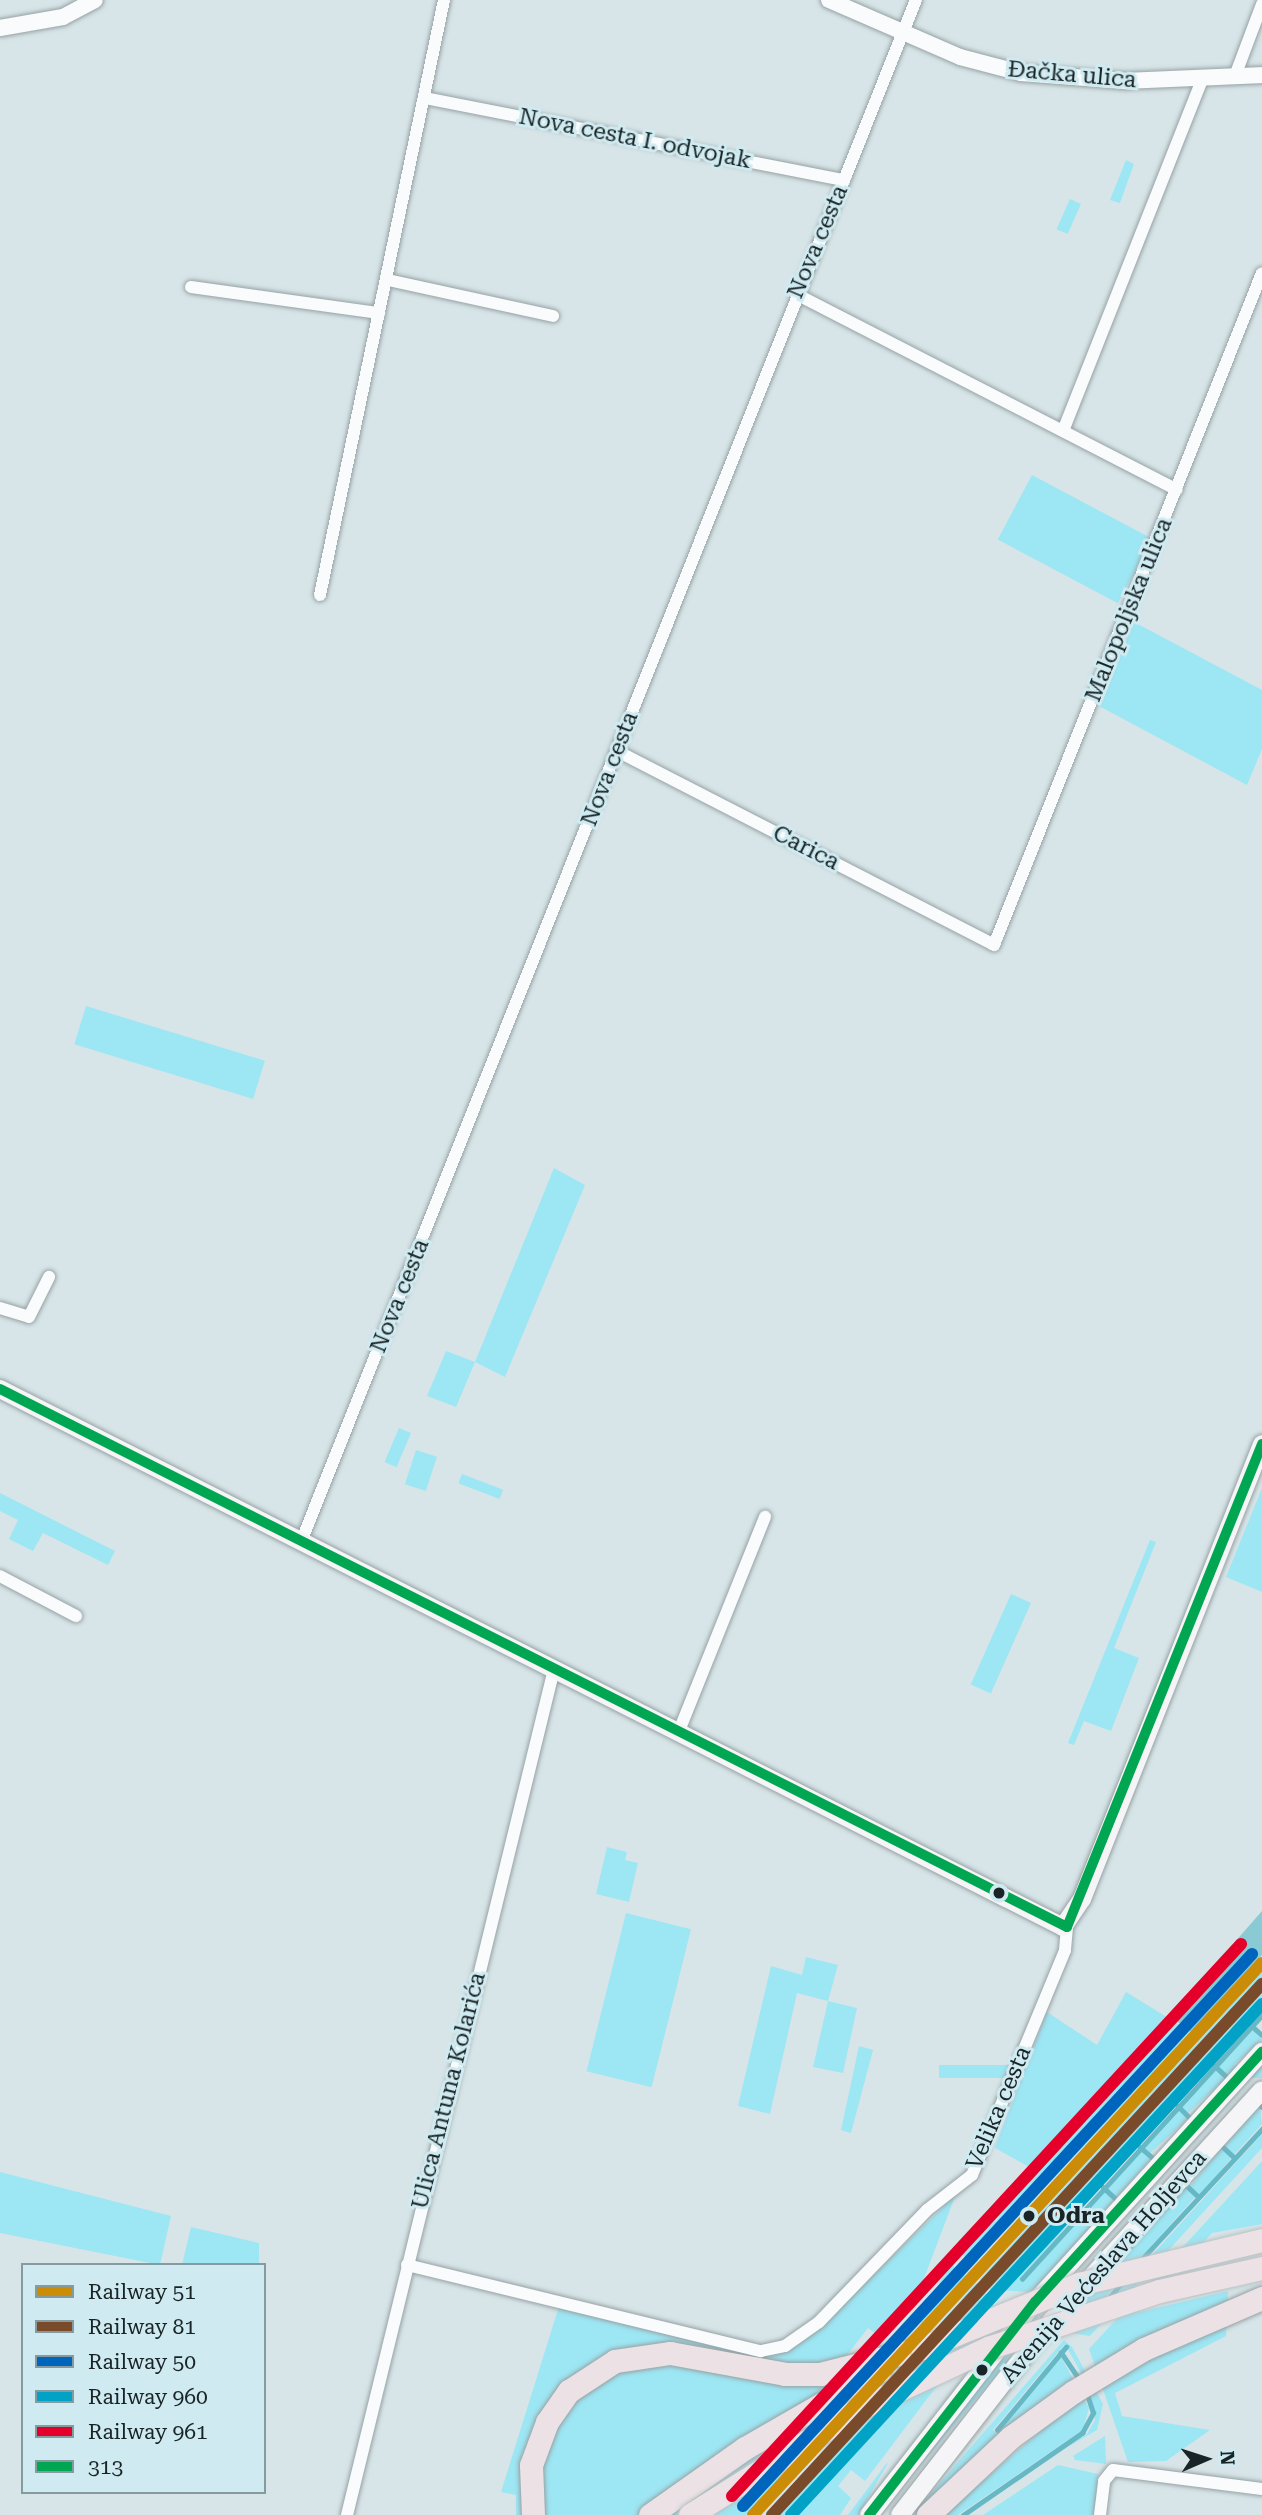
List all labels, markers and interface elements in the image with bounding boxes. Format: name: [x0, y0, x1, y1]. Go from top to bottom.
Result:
street label: Đačka ulica: [1007, 56, 1137, 94]
street label: Nova cesta I. odvojak: [516, 103, 754, 175]
street label: Nova cesta: [782, 181, 854, 303]
street label: Malopoljska ulica: [1080, 514, 1178, 706]
street label: Nova cesta: [576, 708, 644, 830]
street label: Carica: [768, 820, 844, 876]
street label: Nova cesta: [365, 1235, 435, 1357]
unlabelled marker: [992, 1886, 1006, 1900]
street label: Ulica Antuna Kolarića: [406, 1970, 492, 2212]
street label: Velika cesta: [961, 2042, 1037, 2174]
street label: Avenija Većeslava Holjevca: [995, 2145, 1213, 2389]
place label: Odra: [1047, 2202, 1105, 2230]
marker: Odra: [1017, 2204, 1041, 2228]
legend: [21, 2263, 266, 2494]
text: Railway 51: [88, 2280, 196, 2304]
text: Railway 81: [88, 2315, 196, 2339]
text: Railway 50: [88, 2350, 196, 2374]
unlabelled marker: [975, 2363, 989, 2377]
text: Railway 960: [88, 2385, 208, 2409]
text: Railway 961: [88, 2420, 208, 2444]
north arrow: [1171, 2424, 1241, 2494]
text: N: [1216, 2450, 1239, 2466]
text: 313: [88, 2455, 123, 2479]

